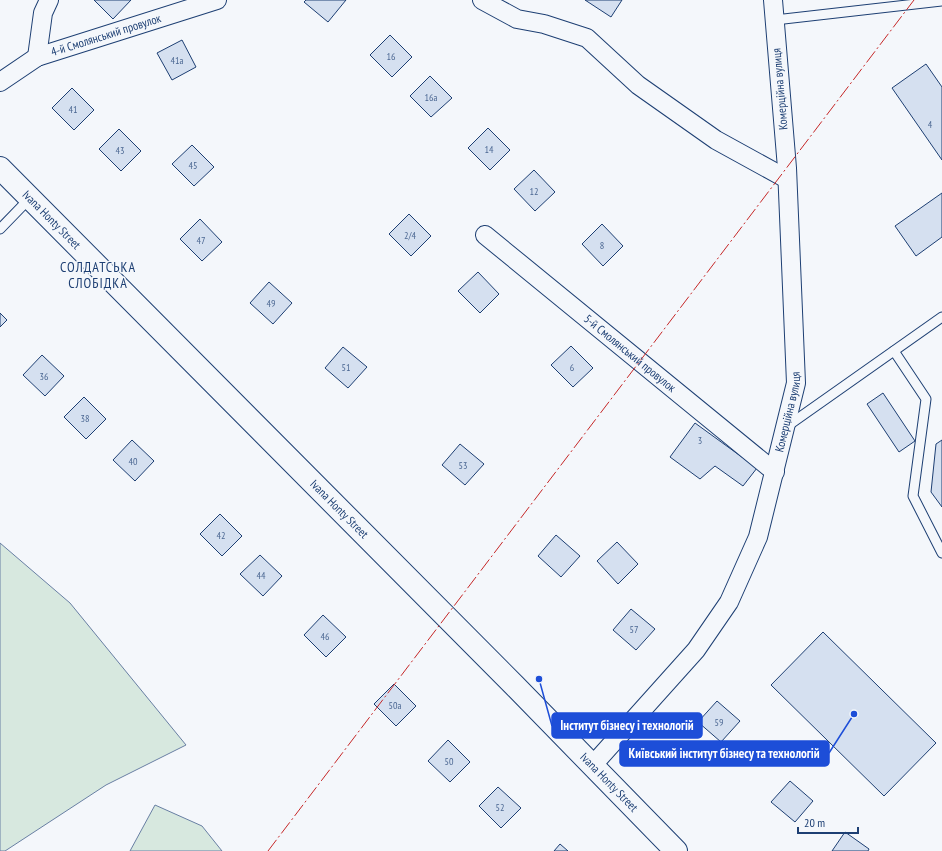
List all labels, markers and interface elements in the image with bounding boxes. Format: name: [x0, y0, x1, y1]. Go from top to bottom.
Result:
street label: 4-й Смолянський провулок: [49, 10, 163, 59]
street label: Комерційна вулиця: [768, 47, 791, 131]
house number: 16: [387, 50, 396, 63]
house number: 41а: [171, 54, 184, 67]
house number: 16а: [425, 91, 438, 104]
house number: 41: [69, 103, 78, 116]
house number: 4: [928, 118, 933, 131]
house number: 14: [485, 143, 494, 156]
house number: 43: [116, 144, 125, 157]
house number: 45: [189, 159, 198, 172]
house number: 12: [530, 185, 539, 198]
street label: Ivana Honty Street: [19, 187, 85, 252]
house number: 2/4: [404, 229, 416, 242]
house number: 47: [197, 234, 206, 247]
house number: 8: [600, 239, 604, 252]
district label: СОЛДАТСЬКА СЛОБІДКА: [60, 258, 136, 292]
house number: 49: [267, 297, 276, 310]
street label: 5-й Смолянський провулок: [581, 311, 679, 395]
house number: 51: [342, 361, 351, 374]
house number: 6: [570, 361, 575, 374]
house number: 36: [40, 370, 49, 383]
street label: Комерційна вулиця: [771, 371, 803, 454]
house number: 38: [81, 412, 90, 425]
house number: 3: [698, 434, 702, 447]
house number: 40: [129, 455, 138, 468]
house number: 53: [459, 459, 468, 472]
street label: Ivana Honty Street: [307, 476, 372, 542]
house number: 42: [217, 529, 226, 542]
house number: 44: [257, 569, 266, 582]
house number: 57: [630, 623, 639, 636]
house number: 46: [321, 630, 330, 643]
house number: 50а: [389, 699, 402, 712]
callout: Інститут бізнесу і технологій: [552, 713, 702, 738]
house number: 59: [715, 716, 724, 729]
text: Інститут бізнесу і технологій: [560, 717, 694, 734]
callout: Київський інститут бізнесу та технологій: [620, 741, 829, 766]
text: Київський інститут бізнесу та технологій: [628, 745, 820, 762]
street label: Ivana Honty Street: [577, 749, 642, 815]
house number: 50: [445, 755, 454, 768]
house number: 52: [496, 801, 505, 814]
scale bar: [798, 809, 858, 835]
text: 20 m: [804, 815, 825, 830]

